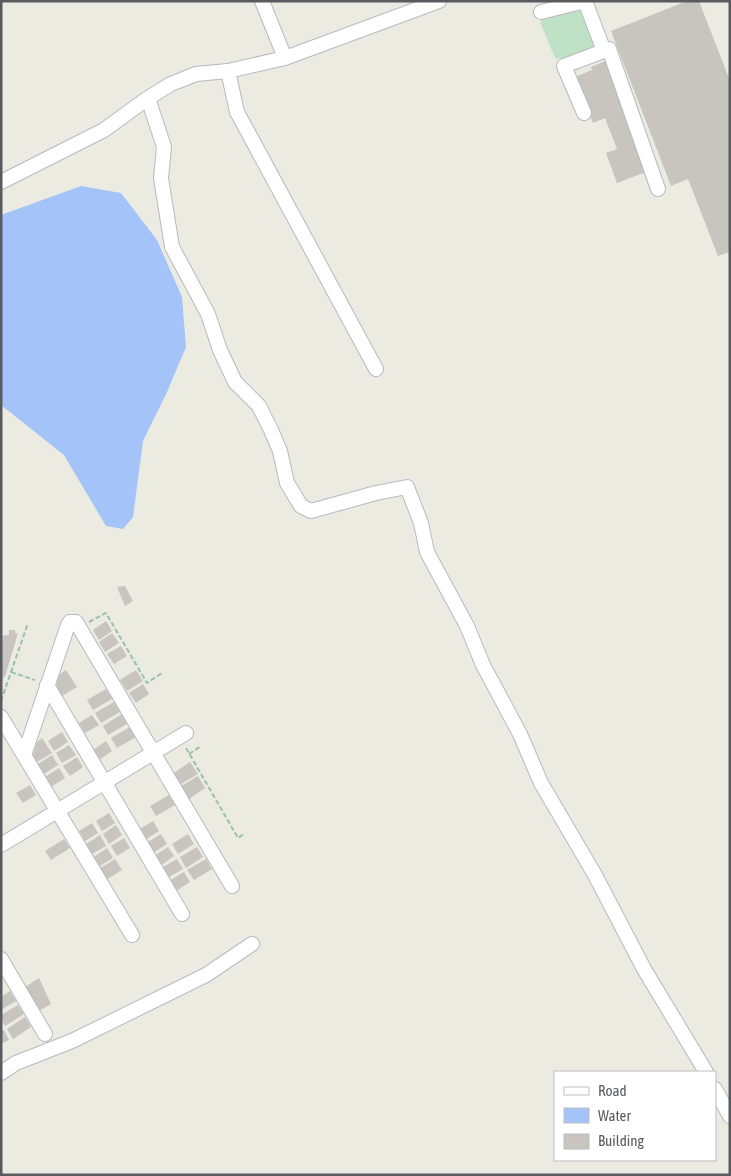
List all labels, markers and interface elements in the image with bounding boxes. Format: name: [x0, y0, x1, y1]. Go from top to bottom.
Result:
legend: [554, 1071, 716, 1161]
text: Road: [598, 1082, 627, 1099]
text: Water: [598, 1107, 631, 1124]
text: Building: [598, 1132, 644, 1149]

